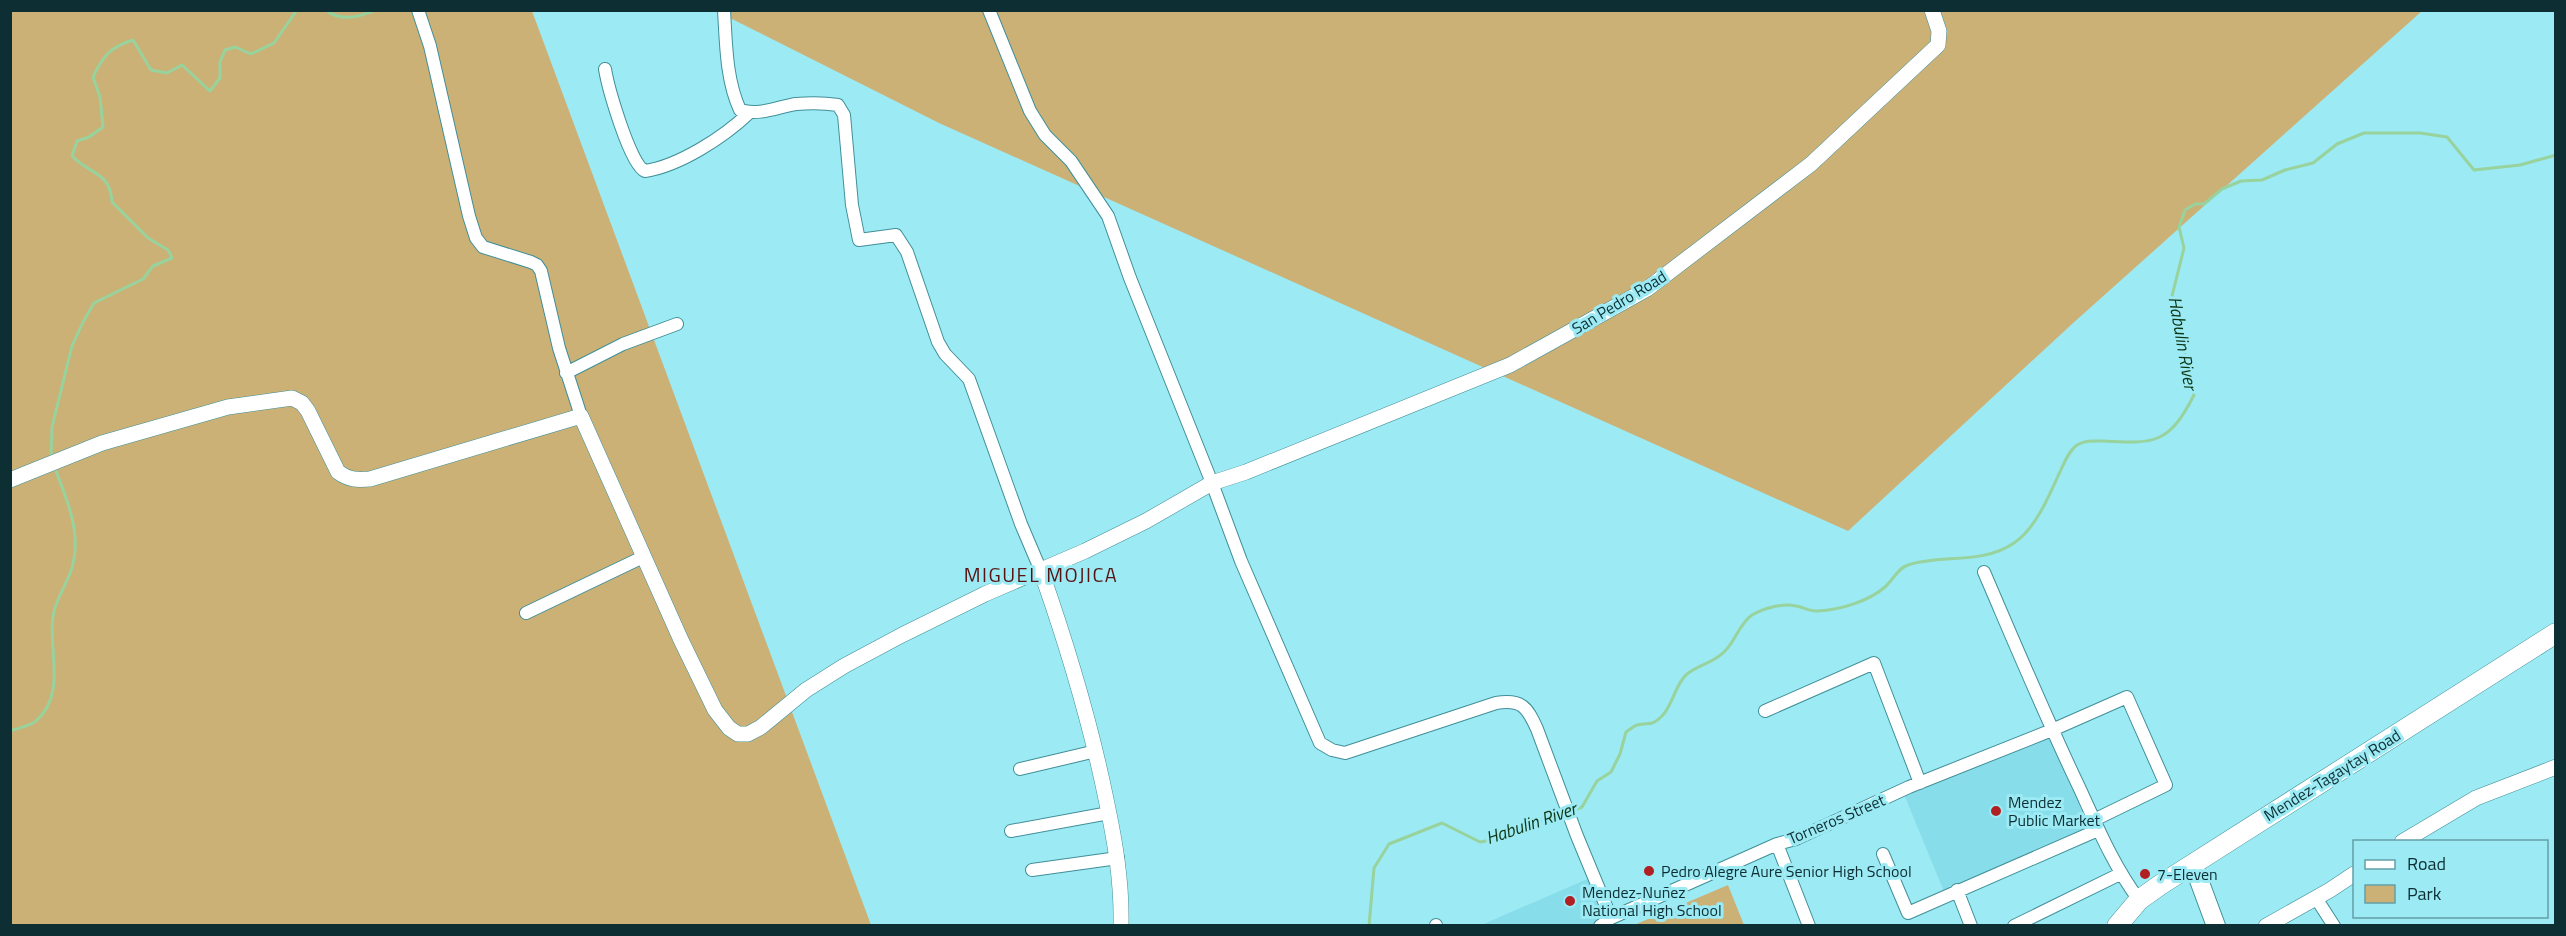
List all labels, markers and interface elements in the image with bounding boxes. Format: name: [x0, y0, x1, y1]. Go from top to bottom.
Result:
street label: San Pedro Road: [1567, 264, 1671, 340]
water label: Habulin River: [2162, 294, 2205, 394]
district label: MIGUEL MOJICA: [964, 559, 1118, 590]
street label: Mendez-Tagaytay Road: [2259, 723, 2405, 827]
street label: Torneros Street: [1784, 788, 1889, 850]
place label: Mendez Public Market: [2008, 790, 2101, 832]
water label: Habulin River: [1482, 794, 1582, 851]
marker: Mendez Public Market: [1989, 804, 2003, 818]
legend: [2353, 840, 2548, 918]
text: Road: [2407, 850, 2446, 877]
place label: Pedro Alegre Aure Senior High School: [1661, 859, 1912, 883]
place label: 7-Eleven: [2157, 862, 2218, 886]
marker: Pedro Alegre Aure Senior High School: [1642, 864, 1656, 878]
marker: 7-Eleven: [2138, 867, 2152, 881]
place label: Mendez-Nuñez National High School: [1582, 880, 1722, 922]
text: Park: [2407, 880, 2442, 907]
marker: Mendez-Nuñez National High School: [1563, 894, 1577, 908]

